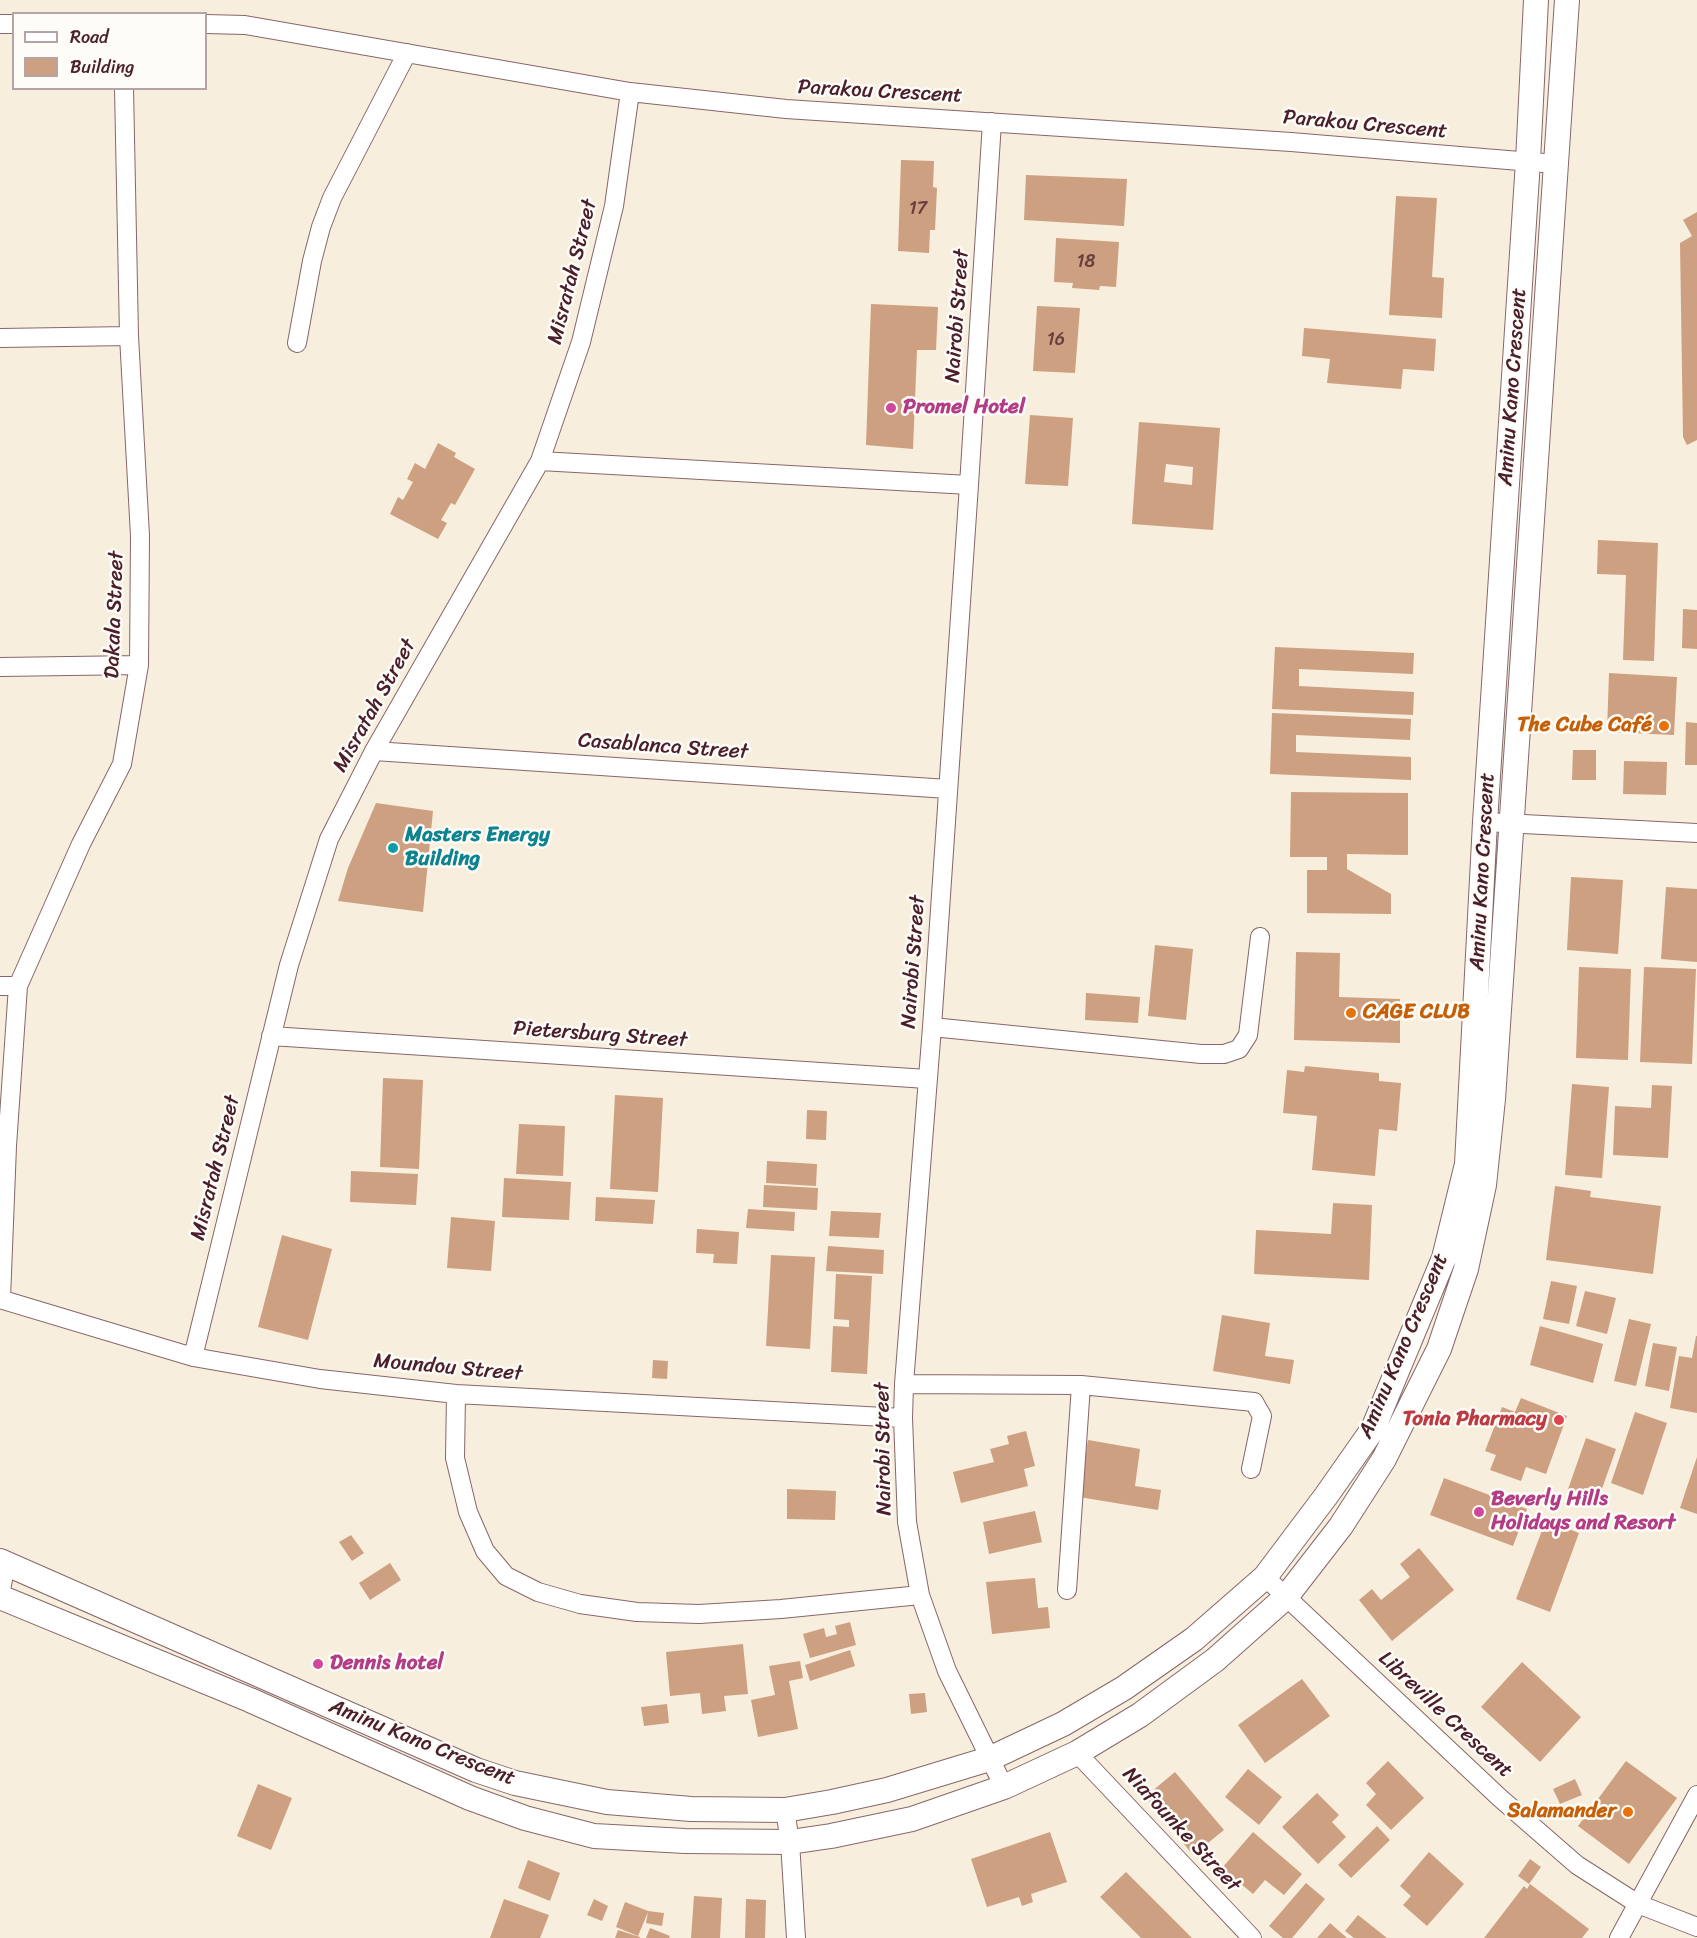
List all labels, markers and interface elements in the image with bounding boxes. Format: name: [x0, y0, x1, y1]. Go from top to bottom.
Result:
legend: [12, 12, 207, 90]
text: Road: [70, 21, 109, 53]
text: Building: [70, 51, 134, 83]
street label: Parakou Crescent: [797, 75, 963, 109]
street label: Parakou Crescent: [1282, 105, 1448, 145]
street label: Misratah Street: [543, 197, 603, 347]
house number: 17: [909, 198, 927, 220]
street label: Nairobi Street: [941, 249, 975, 383]
house number: 18: [1077, 251, 1095, 273]
street label: Aminu Kano Crescent: [1494, 287, 1532, 487]
house number: 16: [1047, 329, 1065, 351]
place label: Promel Hotel: [903, 395, 1025, 421]
marker: Promel Hotel: [884, 401, 898, 415]
street label: Dakala Street: [100, 551, 130, 679]
street label: Misratah Street: [328, 635, 422, 777]
place label: The Cube Café: [1517, 713, 1652, 739]
marker: The Cube Café: [1657, 719, 1671, 733]
street label: Casablanca Street: [577, 728, 749, 766]
street label: Aminu Kano Crescent: [1465, 772, 1501, 972]
place label: Masters Energy Building: [405, 823, 550, 873]
marker: Masters Energy Building: [386, 841, 400, 855]
street label: Nairobi Street: [897, 895, 931, 1029]
place label: CAGE CLUB: [1363, 1000, 1470, 1026]
marker: CAGE CLUB: [1344, 1006, 1358, 1020]
street label: Pietersburg Street: [512, 1016, 688, 1054]
street label: Misratah Street: [186, 1093, 246, 1243]
street label: Aminu Kano Crescent: [1354, 1250, 1454, 1442]
street label: Moundou Street: [372, 1349, 524, 1387]
street label: Nairobi Street: [870, 1382, 898, 1516]
place label: Tonia Pharmacy: [1402, 1407, 1547, 1433]
marker: Tonia Pharmacy: [1552, 1413, 1566, 1427]
place label: Beverly Hills Holidays and Resort: [1491, 1487, 1675, 1537]
marker: Beverly Hills Holidays and Resort: [1472, 1505, 1486, 1519]
street label: Libreville Crescent: [1373, 1646, 1517, 1784]
place label: Dennis hotel: [330, 1651, 443, 1677]
marker: Dennis hotel: [311, 1657, 325, 1671]
street label: Aminu Kano Crescent: [325, 1694, 519, 1792]
street label: Niafounke Street: [1117, 1762, 1245, 1898]
place label: Salamander: [1507, 1799, 1616, 1825]
marker: Salamander: [1621, 1805, 1635, 1819]

